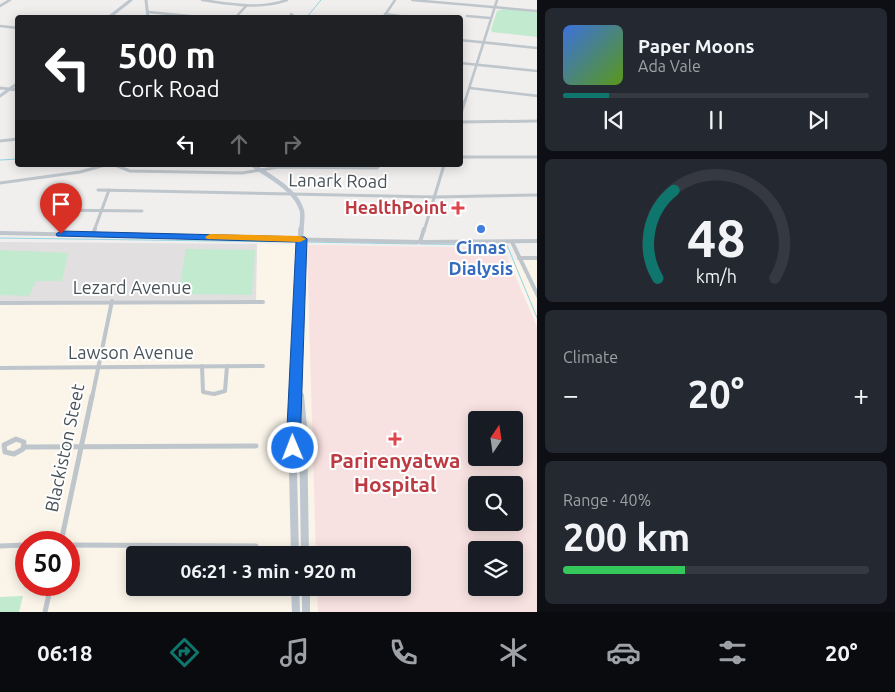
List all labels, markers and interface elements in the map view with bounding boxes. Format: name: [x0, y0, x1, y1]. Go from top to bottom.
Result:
icon: left: [35, 35, 100, 100]
text: 500 m: [118, 35, 216, 75]
text: Paper Moons: [638, 35, 755, 57]
text: Ada Vale: [638, 57, 701, 75]
text: Cork Road: [118, 76, 220, 101]
icon: previous: [600, 106, 628, 134]
icon: pause: [702, 106, 730, 134]
icon: next: [804, 106, 832, 134]
icon: left: [172, 130, 200, 158]
icon: ahead: [225, 130, 253, 158]
icon: right: [278, 130, 306, 158]
street label: Lanark Road: [288, 169, 388, 191]
pin: [40, 183, 82, 234]
icon: arrive: [47, 190, 75, 218]
place label: HealthPoint: [345, 197, 447, 217]
marker: HealthPoint: [451, 201, 465, 215]
text: 48: [687, 209, 745, 267]
marker: Cimas Dialysis: [475, 223, 487, 235]
place label: Cimas Dialysis: [449, 237, 513, 278]
text: km/h: [695, 266, 737, 286]
street label: Lezard Avenue: [73, 277, 191, 297]
street label: Lawson Avenue: [68, 342, 194, 362]
text: Climate: [563, 348, 618, 366]
text: 20°: [688, 373, 744, 415]
text: −: [563, 379, 579, 410]
text: +: [853, 379, 869, 410]
street label: Blackiston Steet: [41, 382, 87, 514]
north arrow: [468, 411, 522, 466]
map controls: [468, 411, 523, 596]
position arrow: [266, 421, 318, 473]
marker: Parirenyatwa Hospital: [388, 432, 402, 446]
place label: Parirenyatwa Hospital: [330, 448, 460, 496]
button: search: [468, 476, 523, 531]
text: Range · 40%: [563, 491, 651, 509]
text: 200 km: [563, 516, 690, 558]
speed limit sign: 50: [15, 531, 80, 596]
button: layers: [468, 541, 523, 596]
text: 06:21 · 3 min · 920 m: [181, 560, 356, 582]
icon: directions: [167, 635, 202, 670]
icon: music: [277, 635, 312, 670]
icon: phone: [386, 635, 421, 670]
icon: climate: [496, 635, 531, 670]
icon: car: [606, 635, 641, 670]
icon: filters: [715, 635, 750, 670]
text: 06:18: [37, 640, 92, 665]
text: 20°: [825, 640, 858, 665]

